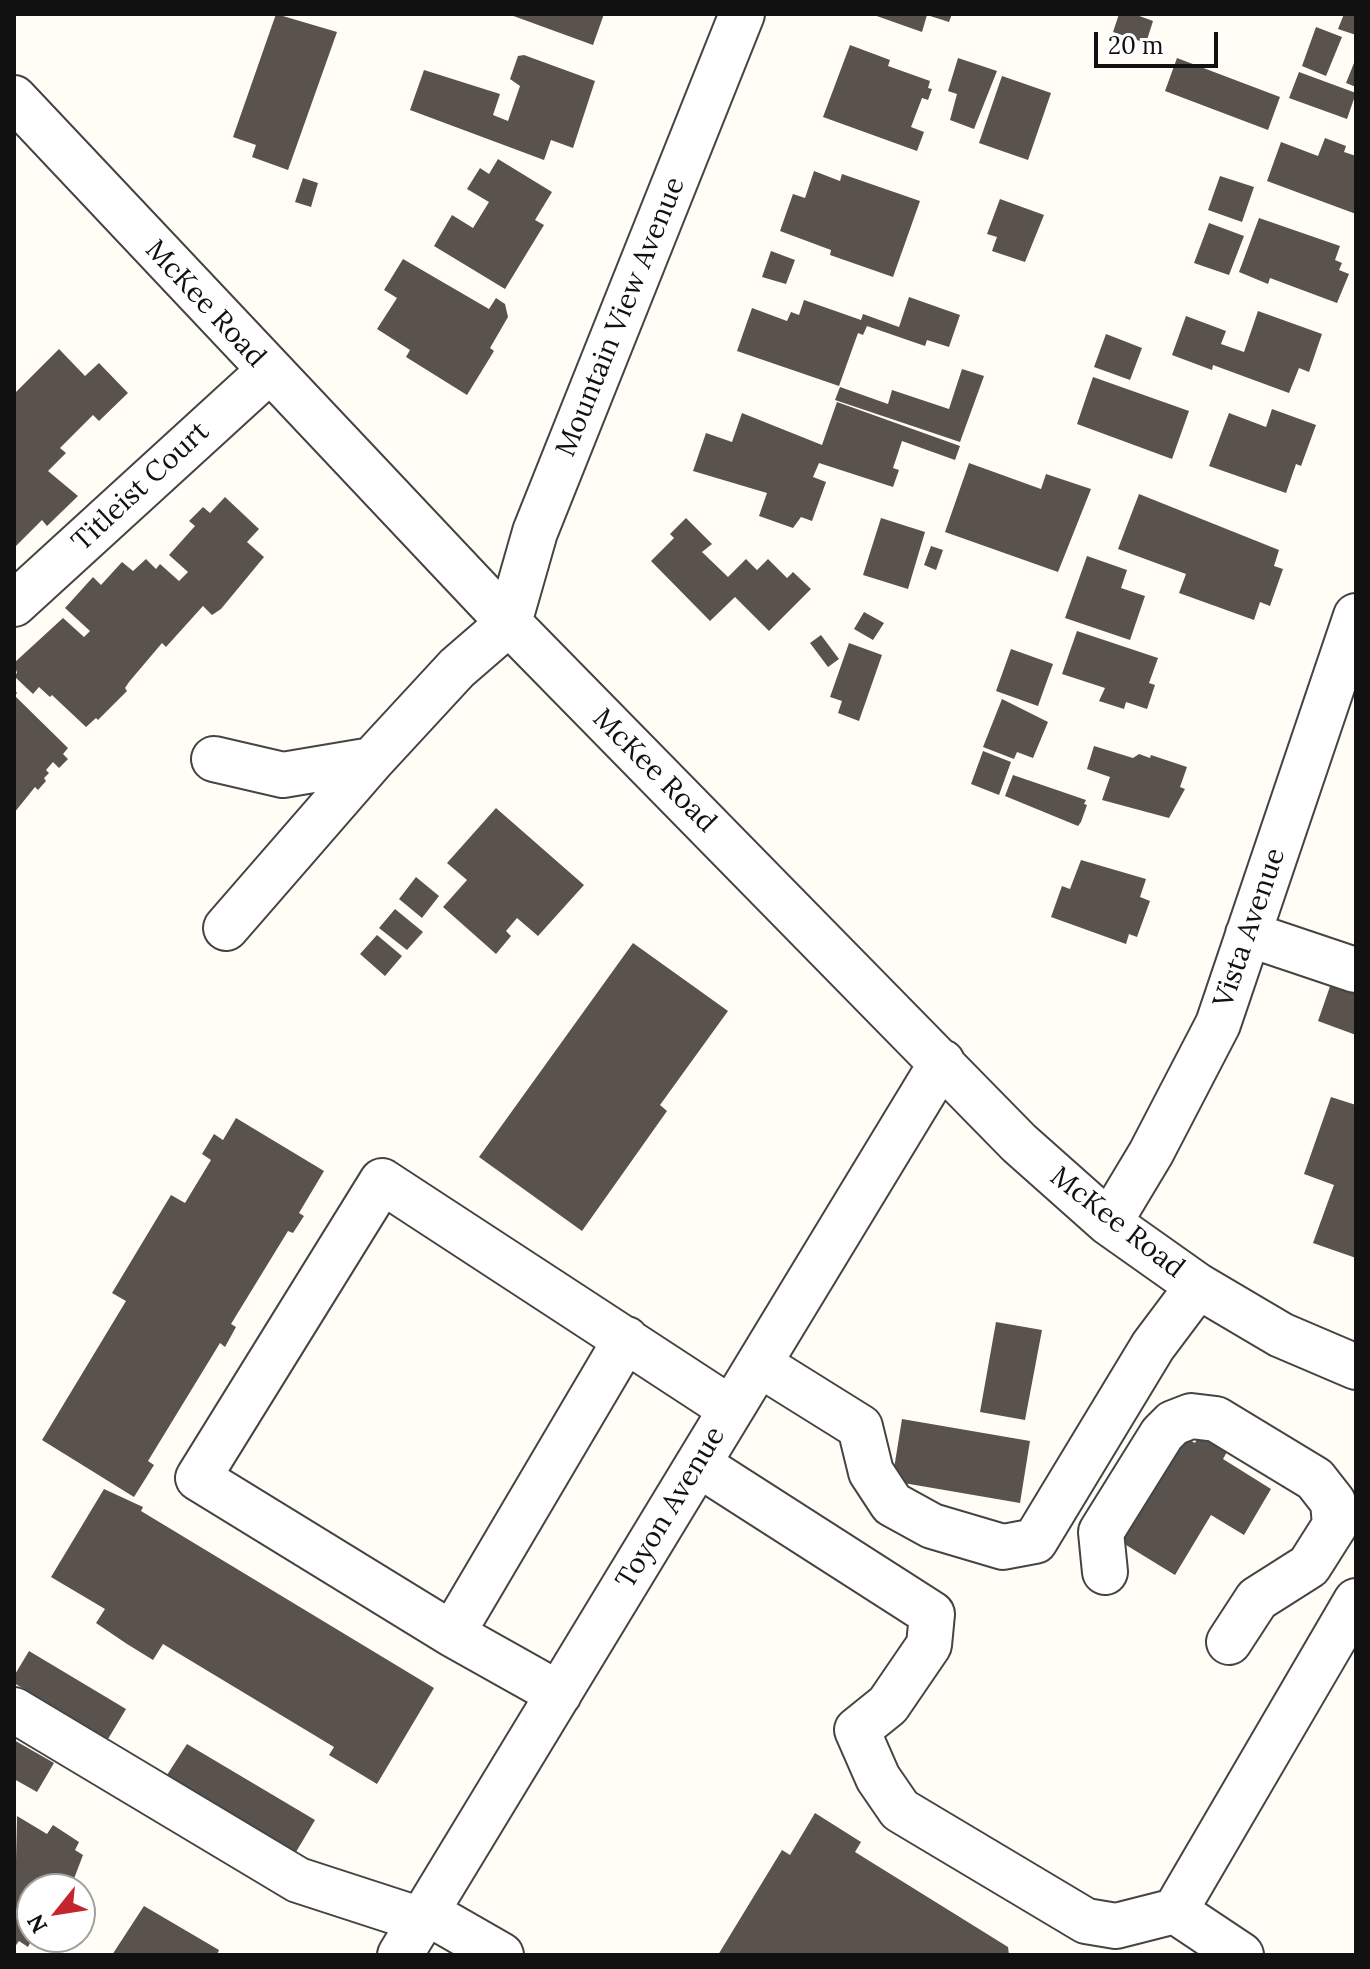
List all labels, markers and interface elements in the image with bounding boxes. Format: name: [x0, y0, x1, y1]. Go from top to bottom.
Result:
scale bar: [1098, 16, 1222, 66]
text: 20 m: [1108, 30, 1164, 61]
street label: Mountain View Avenue: [550, 172, 692, 462]
street label: McKee Road: [138, 234, 272, 374]
street label: Titleist Court: [66, 415, 216, 559]
street label: McKee Road: [585, 702, 723, 840]
street label: Vista Avenue: [1207, 844, 1293, 1012]
street label: McKee Road: [1043, 1160, 1191, 1286]
street label: Toyon Avenue: [609, 1421, 733, 1595]
north arrow: [16, 1873, 96, 1953]
text: N: [21, 1910, 53, 1938]

